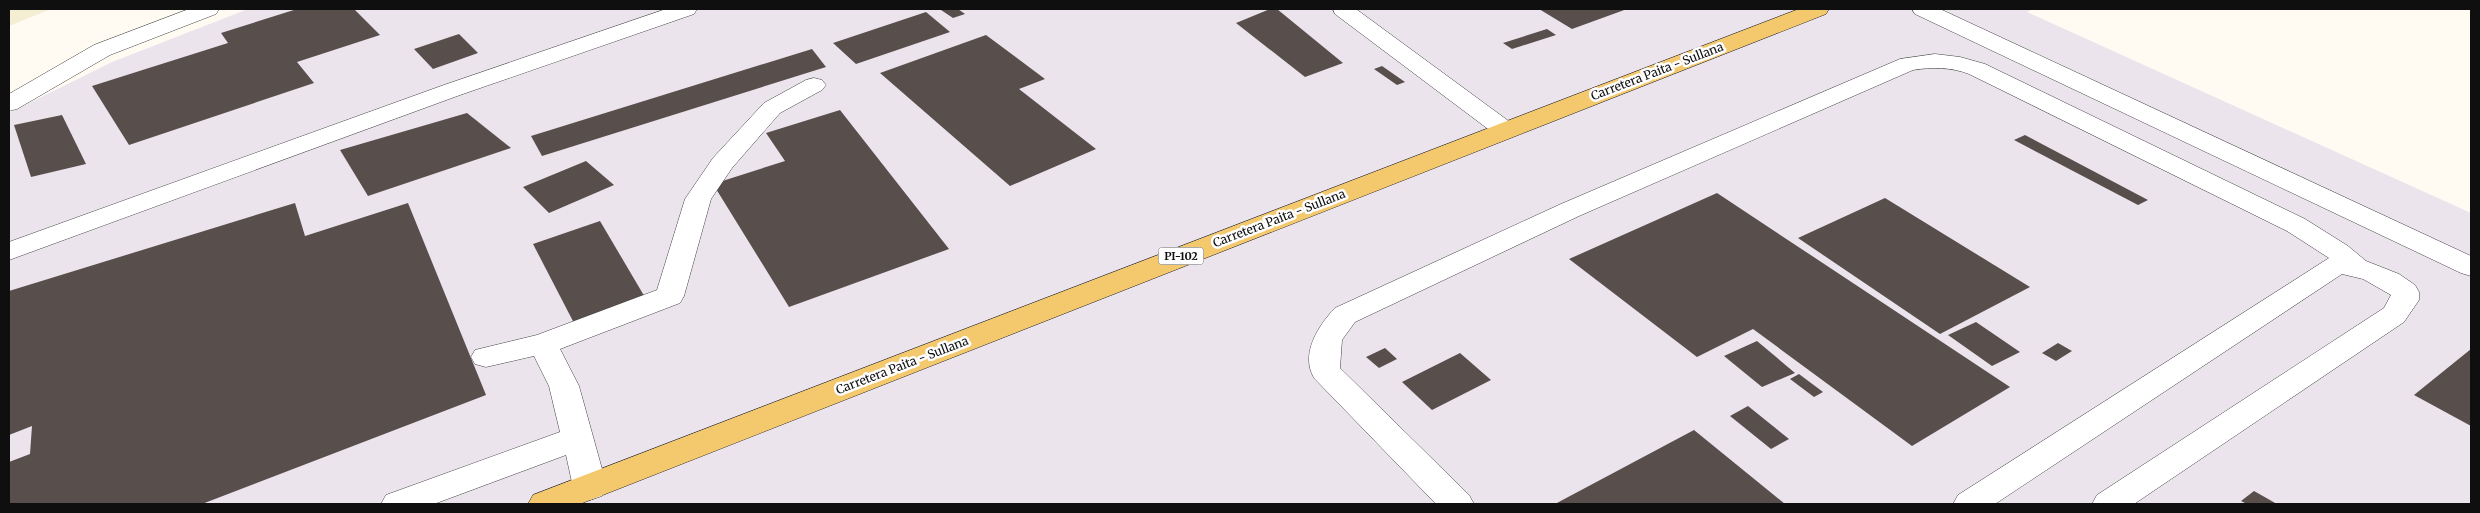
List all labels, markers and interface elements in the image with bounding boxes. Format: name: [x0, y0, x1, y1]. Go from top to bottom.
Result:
street label: Carretera Paita - Sullana: [1589, 39, 1726, 103]
street label: Carretera Paita - Sullana: [1211, 186, 1348, 250]
road number: PI-102: [1158, 248, 1204, 264]
street label: Carretera Paita - Sullana: [834, 333, 971, 397]

